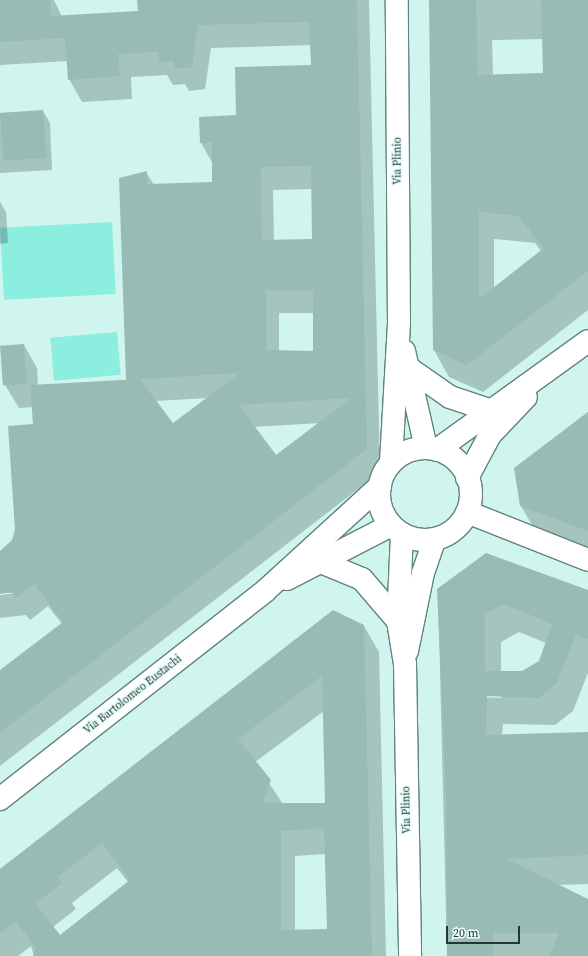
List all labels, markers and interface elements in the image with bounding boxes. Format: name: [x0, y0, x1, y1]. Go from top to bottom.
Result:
street label: Via Plinio: [391, 137, 405, 185]
street label: Via Bartolomeo Eustachi: [81, 653, 185, 737]
street label: Via Plinio: [400, 786, 414, 834]
scale bar: [448, 918, 522, 944]
text: 20 m: [453, 925, 479, 941]

